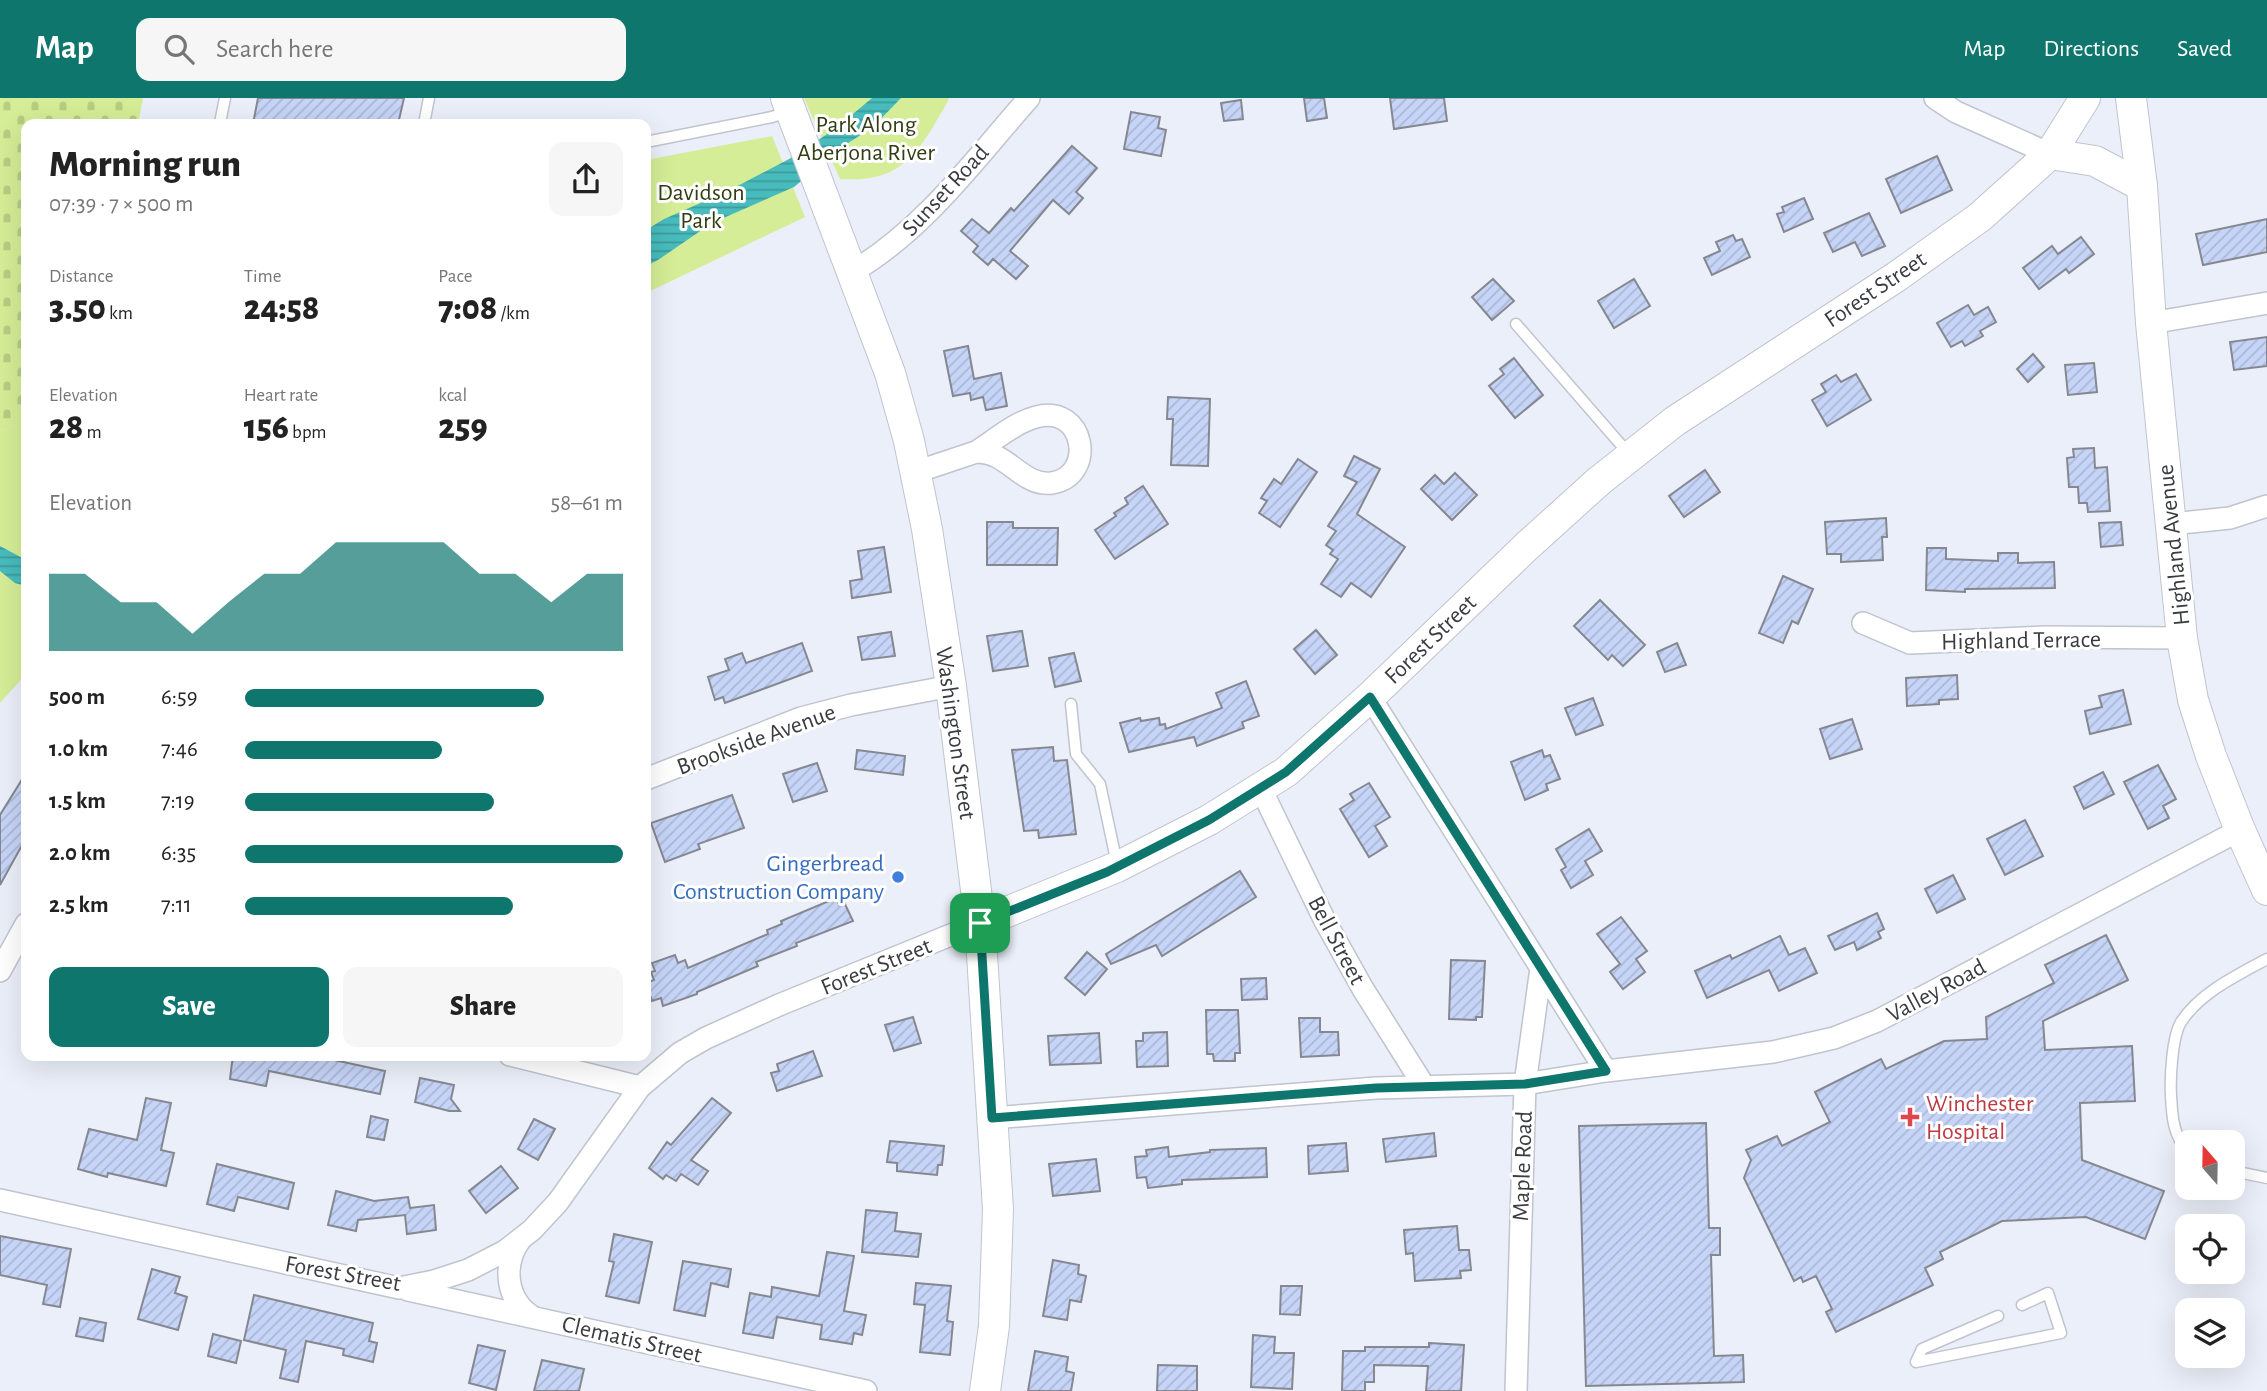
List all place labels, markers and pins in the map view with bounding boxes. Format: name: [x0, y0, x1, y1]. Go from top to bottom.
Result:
place label: Gingerbread Construction Company: [673, 852, 884, 904]
marker: Gingerbread Construction Company: [890, 869, 906, 885]
pin: [950, 893, 1010, 953]
place label: Winchester Hospital: [1926, 1092, 2034, 1144]
marker: Winchester Hospital: [1900, 1107, 1920, 1127]

